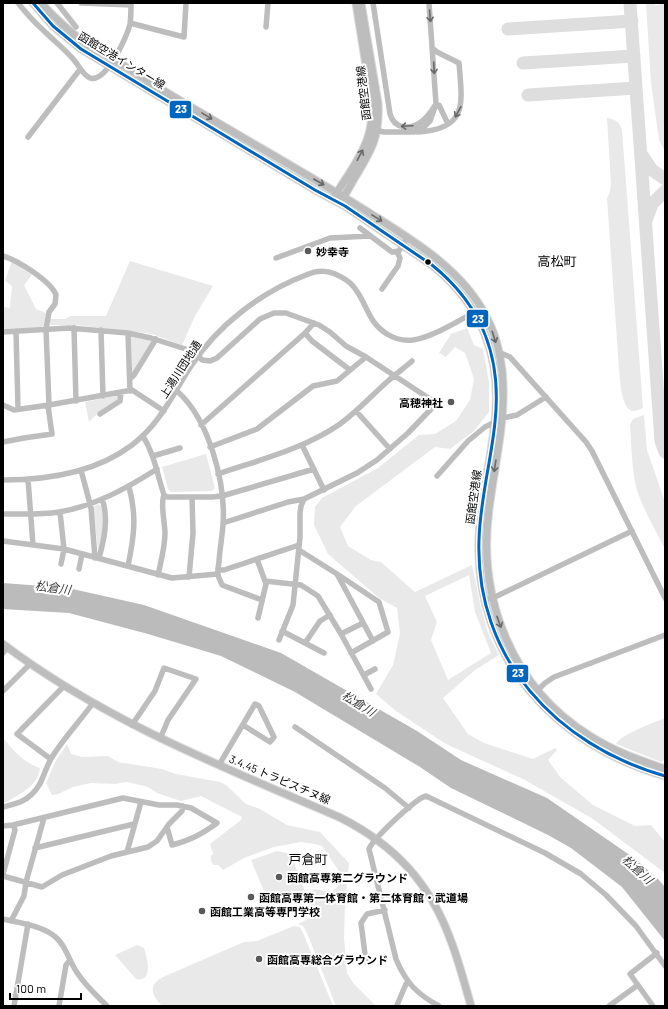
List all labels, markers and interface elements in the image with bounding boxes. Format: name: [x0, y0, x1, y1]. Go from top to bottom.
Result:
one-way arrow: [426, 9, 433, 22]
street label: 函館空港インター線: [76, 29, 168, 91]
one-way arrow: [430, 61, 437, 74]
street label: 函館空港線: [353, 65, 373, 121]
line badge: 23: [169, 100, 192, 119]
text: 23: [175, 102, 187, 115]
one-way arrow: [453, 106, 461, 118]
one-way arrow: [201, 113, 213, 121]
one-way arrow: [401, 122, 414, 129]
one-way arrow: [357, 149, 364, 161]
one-way arrow: [313, 178, 325, 186]
one-way arrow: [371, 213, 382, 222]
place label: 妙幸寺: [316, 245, 349, 258]
marker: 妙幸寺: [303, 246, 313, 256]
district label: 高松町: [537, 253, 577, 269]
unlabelled marker: [423, 257, 433, 267]
line badge: 23: [466, 309, 489, 328]
text: 23: [472, 312, 484, 325]
one-way arrow: [491, 331, 499, 343]
street label: 上湯川団地通: [157, 338, 203, 400]
place label: 高穂神社: [399, 396, 443, 409]
marker: 高穂神社: [446, 397, 456, 407]
one-way arrow: [491, 459, 499, 472]
street label: 函館空港線: [463, 469, 483, 525]
water label: 松倉川: [34, 578, 74, 596]
one-way arrow: [496, 615, 503, 628]
line badge: 23: [506, 664, 529, 683]
text: 23: [512, 666, 524, 679]
water label: 松倉川: [340, 688, 380, 720]
street label: 3.4.45 トラピスチヌ線: [227, 752, 333, 806]
district label: 戸倉町: [288, 851, 328, 867]
water label: 松倉川: [620, 852, 658, 888]
place label: 函館高専第二グラウンド: [287, 871, 408, 884]
marker: 函館高専第二グラウンド: [274, 872, 284, 882]
place label: 函館高専第一体育館・第二体育館・武道場: [259, 891, 468, 904]
marker: 函館高専第一体育館・第二体育館・武道場: [246, 892, 256, 902]
place label: 函館工業高等専門学校: [210, 905, 320, 918]
marker: 函館工業高等専門学校: [197, 906, 207, 916]
place label: 函館高専総合グラウンド: [267, 953, 388, 966]
marker: 函館高専総合グラウンド: [254, 954, 264, 964]
scale bar: [10, 975, 81, 1001]
text: 100 m: [16, 981, 46, 995]

